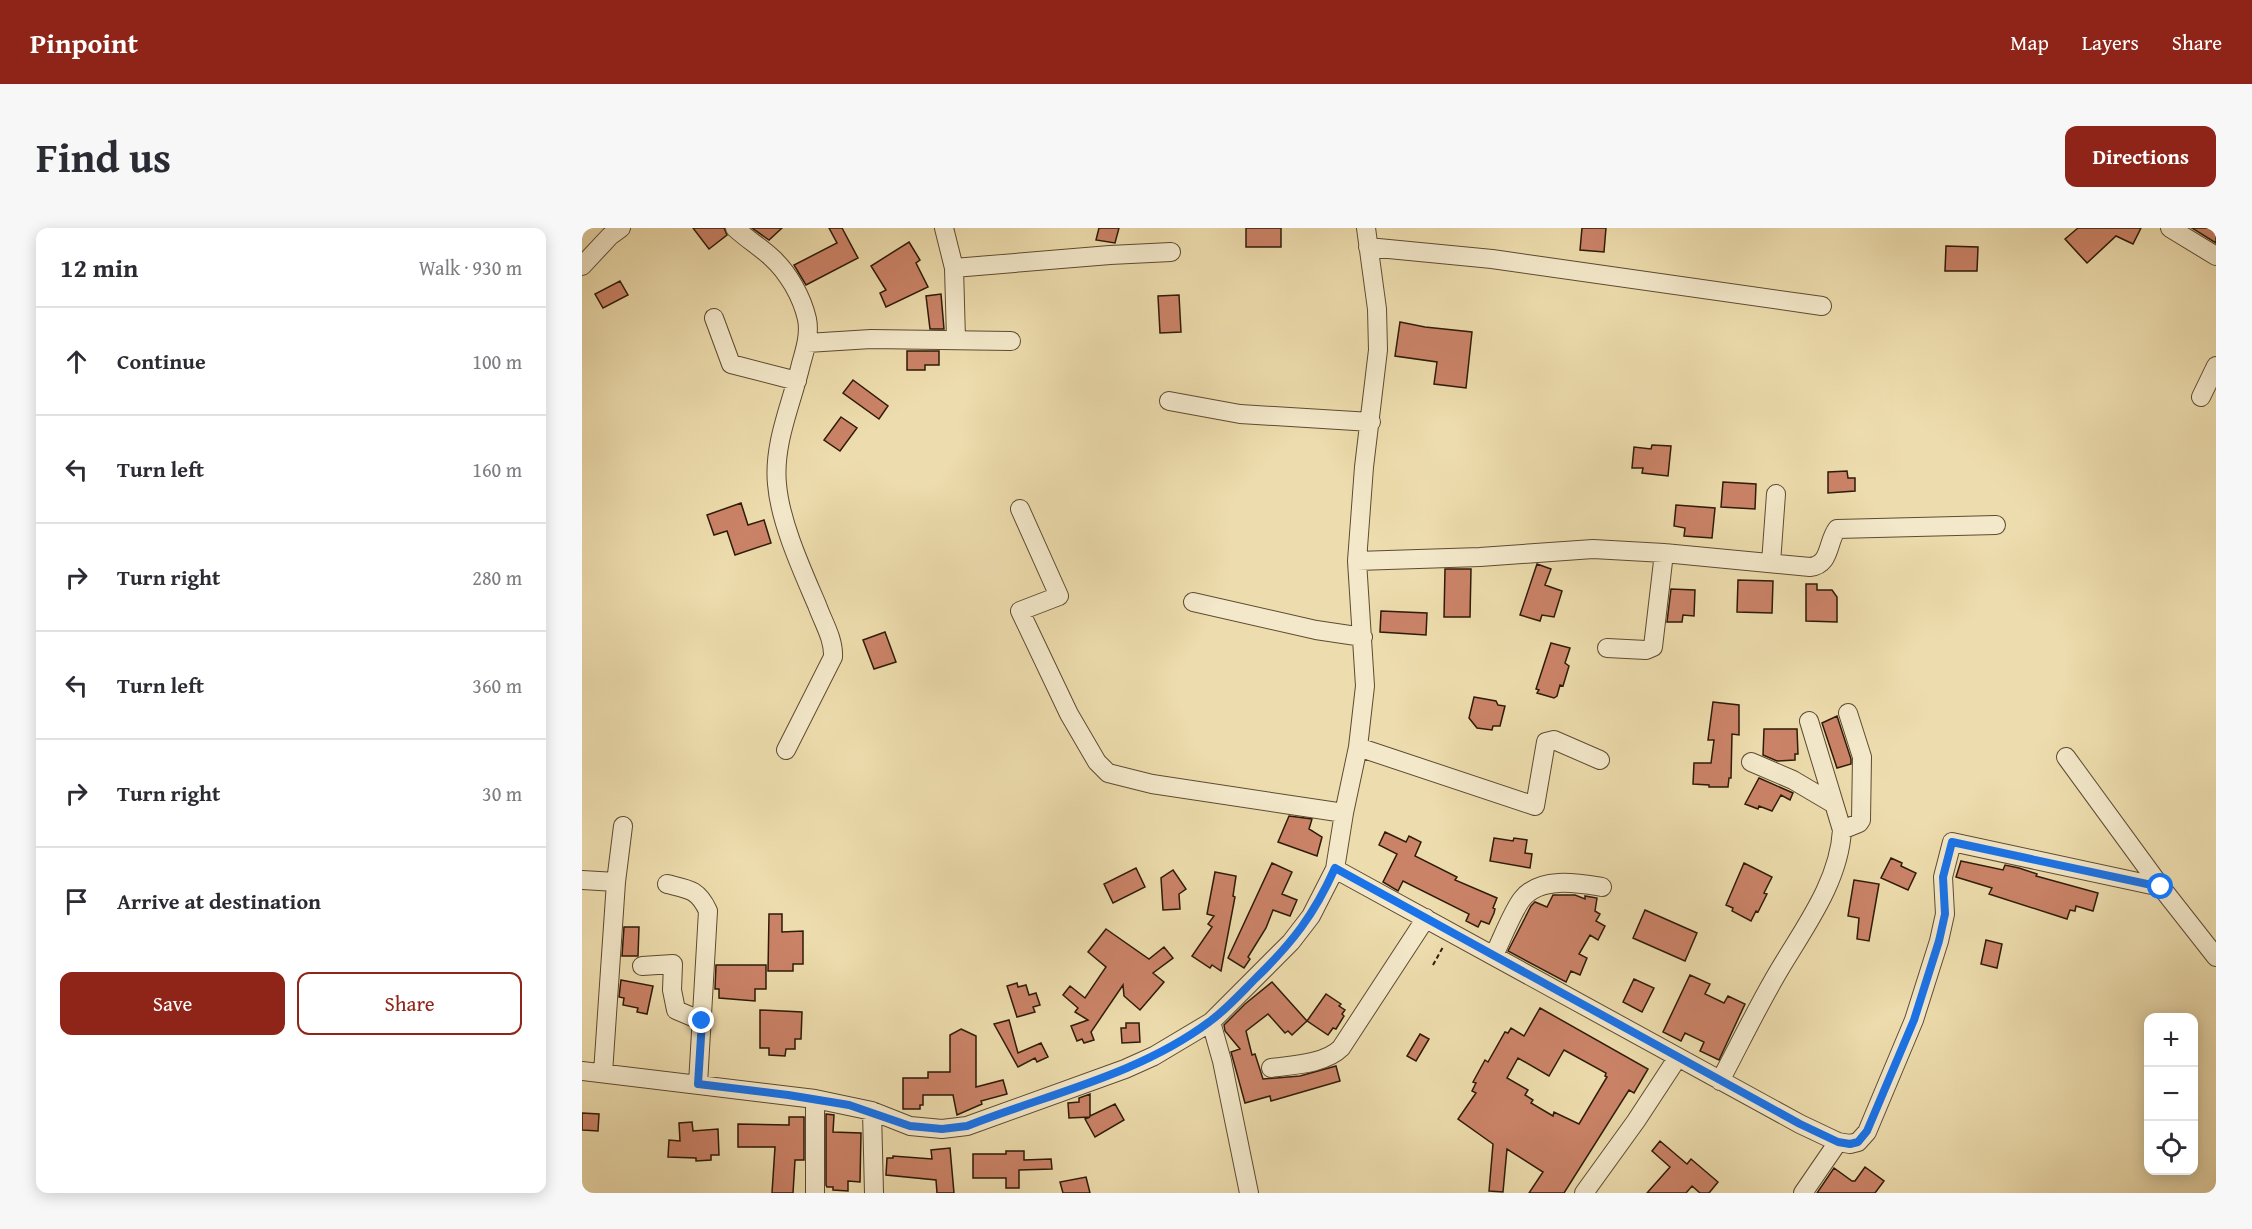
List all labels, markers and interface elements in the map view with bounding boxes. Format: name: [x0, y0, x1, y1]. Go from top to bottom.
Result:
text: Pinpoint: [30, 22, 138, 63]
text: Map: [2010, 27, 2049, 58]
text: Layers: [2082, 27, 2139, 58]
text: Share: [2172, 27, 2222, 58]
text: Find us: [36, 126, 171, 187]
button: Directions: [2065, 126, 2216, 187]
text: 12 min: [60, 248, 138, 287]
text: Walk · 930 m: [419, 253, 522, 282]
icon: ahead: [60, 345, 93, 378]
text: Continue: [117, 345, 206, 377]
text: 100 m: [472, 347, 522, 376]
icon: left: [60, 453, 93, 486]
text: Turn left: [117, 453, 204, 485]
text: 160 m: [472, 455, 522, 484]
icon: right: [60, 561, 93, 594]
text: Turn right: [117, 561, 220, 593]
text: 280 m: [472, 563, 522, 592]
icon: left: [60, 669, 93, 702]
text: Turn left: [117, 669, 204, 701]
text: 360 m: [472, 671, 522, 700]
icon: right: [60, 777, 93, 810]
text: Turn right: [117, 777, 220, 809]
text: 30 m: [482, 779, 522, 808]
route start: [2147, 873, 2173, 899]
icon: arrive: [60, 885, 93, 918]
text: Arrive at destination: [117, 885, 321, 917]
button: Save: [60, 972, 285, 1035]
button: Share: [297, 972, 522, 1035]
route end: [688, 1007, 714, 1033]
map controls: [2144, 1013, 2198, 1175]
button: +: [2144, 1013, 2198, 1067]
button: −: [2144, 1067, 2198, 1121]
button: locate: [2144, 1121, 2198, 1175]

